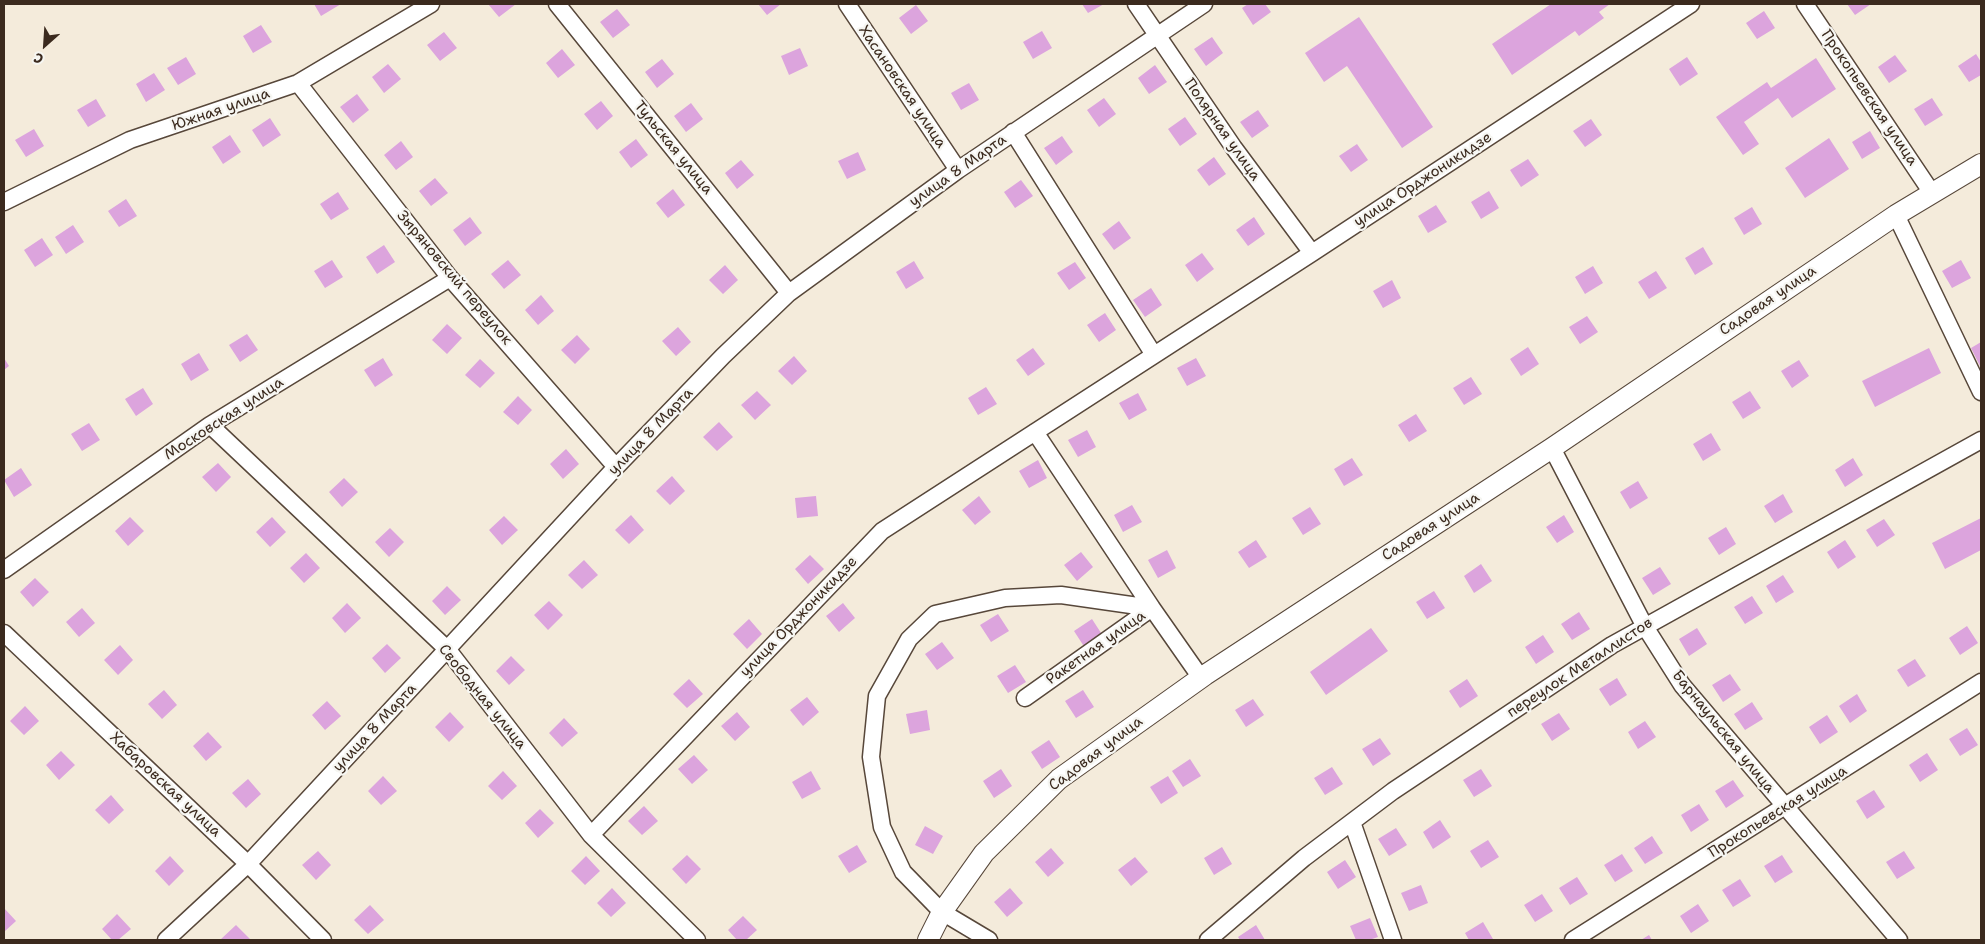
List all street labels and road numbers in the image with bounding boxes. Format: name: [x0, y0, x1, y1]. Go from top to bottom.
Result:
street label: Хасановская улица: [854, 22, 950, 152]
street label: Прокопьевская улица: [1817, 27, 1921, 169]
street label: Полярная улица: [1180, 75, 1264, 185]
street label: Южная улица: [170, 85, 272, 135]
street label: Тульская улица: [630, 98, 716, 198]
street label: улица Орджоникидзе: [1351, 129, 1495, 231]
street label: улица 8 Марта: [906, 131, 1010, 211]
street label: Зыряновский переулок: [393, 207, 515, 349]
street label: Садовая улица: [1716, 262, 1820, 340]
street label: Московская улица: [161, 374, 287, 464]
street label: улица 8 Марта: [605, 385, 697, 479]
street label: Садовая улица: [1379, 489, 1483, 565]
street label: улица Орджоникидзе: [737, 553, 861, 681]
street label: Ракетная улица: [1043, 607, 1149, 689]
street label: переулок Металлистов: [1504, 614, 1656, 722]
street label: Свободная улица: [434, 641, 530, 753]
street label: Барнаульская улица: [1668, 667, 1778, 797]
street label: улица 8 Марта: [329, 680, 421, 776]
street label: Садовая улица: [1046, 713, 1146, 795]
street label: Хабаровская улица: [106, 729, 224, 841]
street label: Прокопьевская улица: [1705, 762, 1851, 862]

